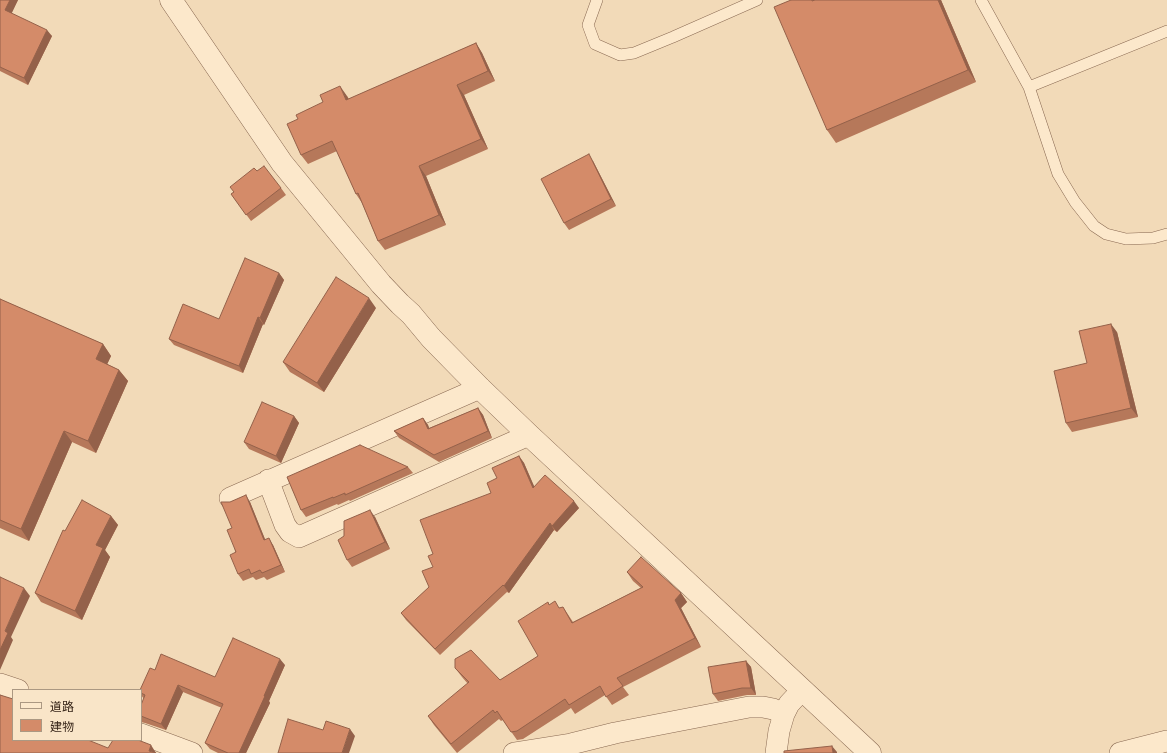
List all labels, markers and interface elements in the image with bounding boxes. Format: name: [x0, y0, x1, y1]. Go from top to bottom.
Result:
legend: [12, 689, 142, 741]
text: 道路: [50, 699, 74, 714]
text: 建物: [50, 719, 74, 734]

